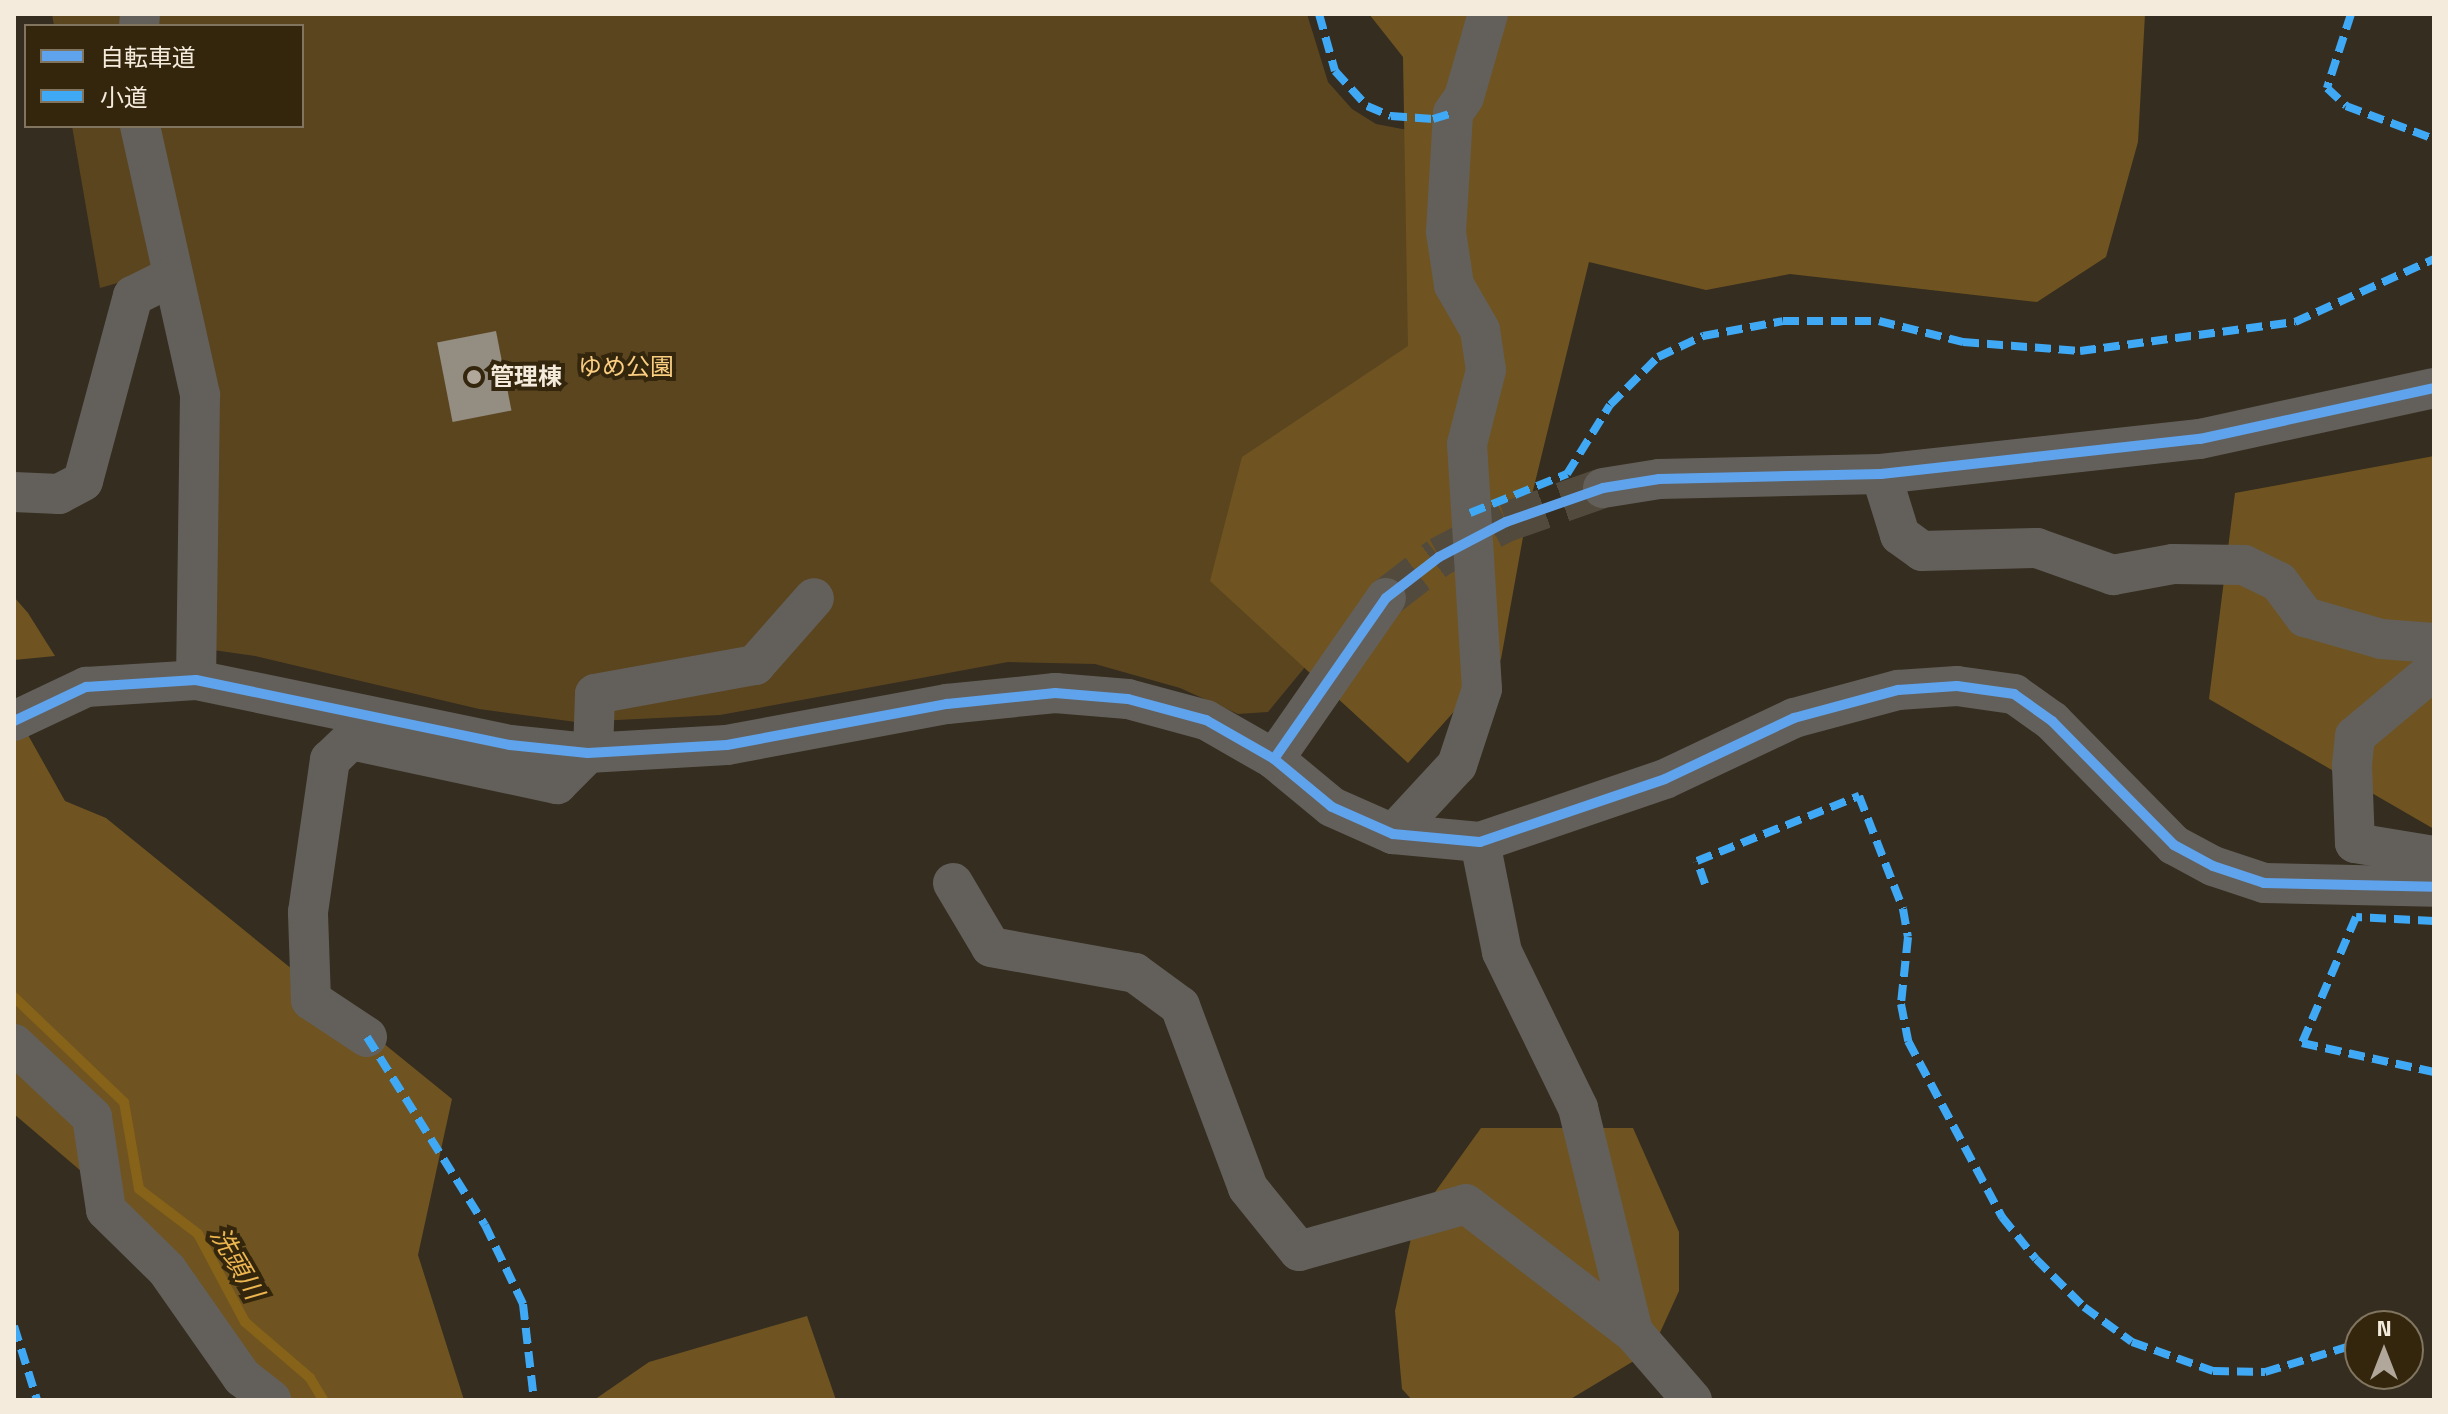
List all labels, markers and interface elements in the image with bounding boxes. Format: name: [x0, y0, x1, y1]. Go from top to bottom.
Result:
legend: [24, 24, 304, 128]
text: 自転車道: [100, 39, 196, 75]
text: 小道: [100, 79, 148, 115]
park label: ゆめ公園: [578, 353, 674, 381]
place label: 管理棟: [490, 363, 562, 391]
marker: 管理棟: [465, 368, 483, 386]
water label: 洗頭川: [204, 1221, 270, 1305]
north arrow: [2344, 1310, 2424, 1390]
text: N: [2376, 1311, 2392, 1345]

